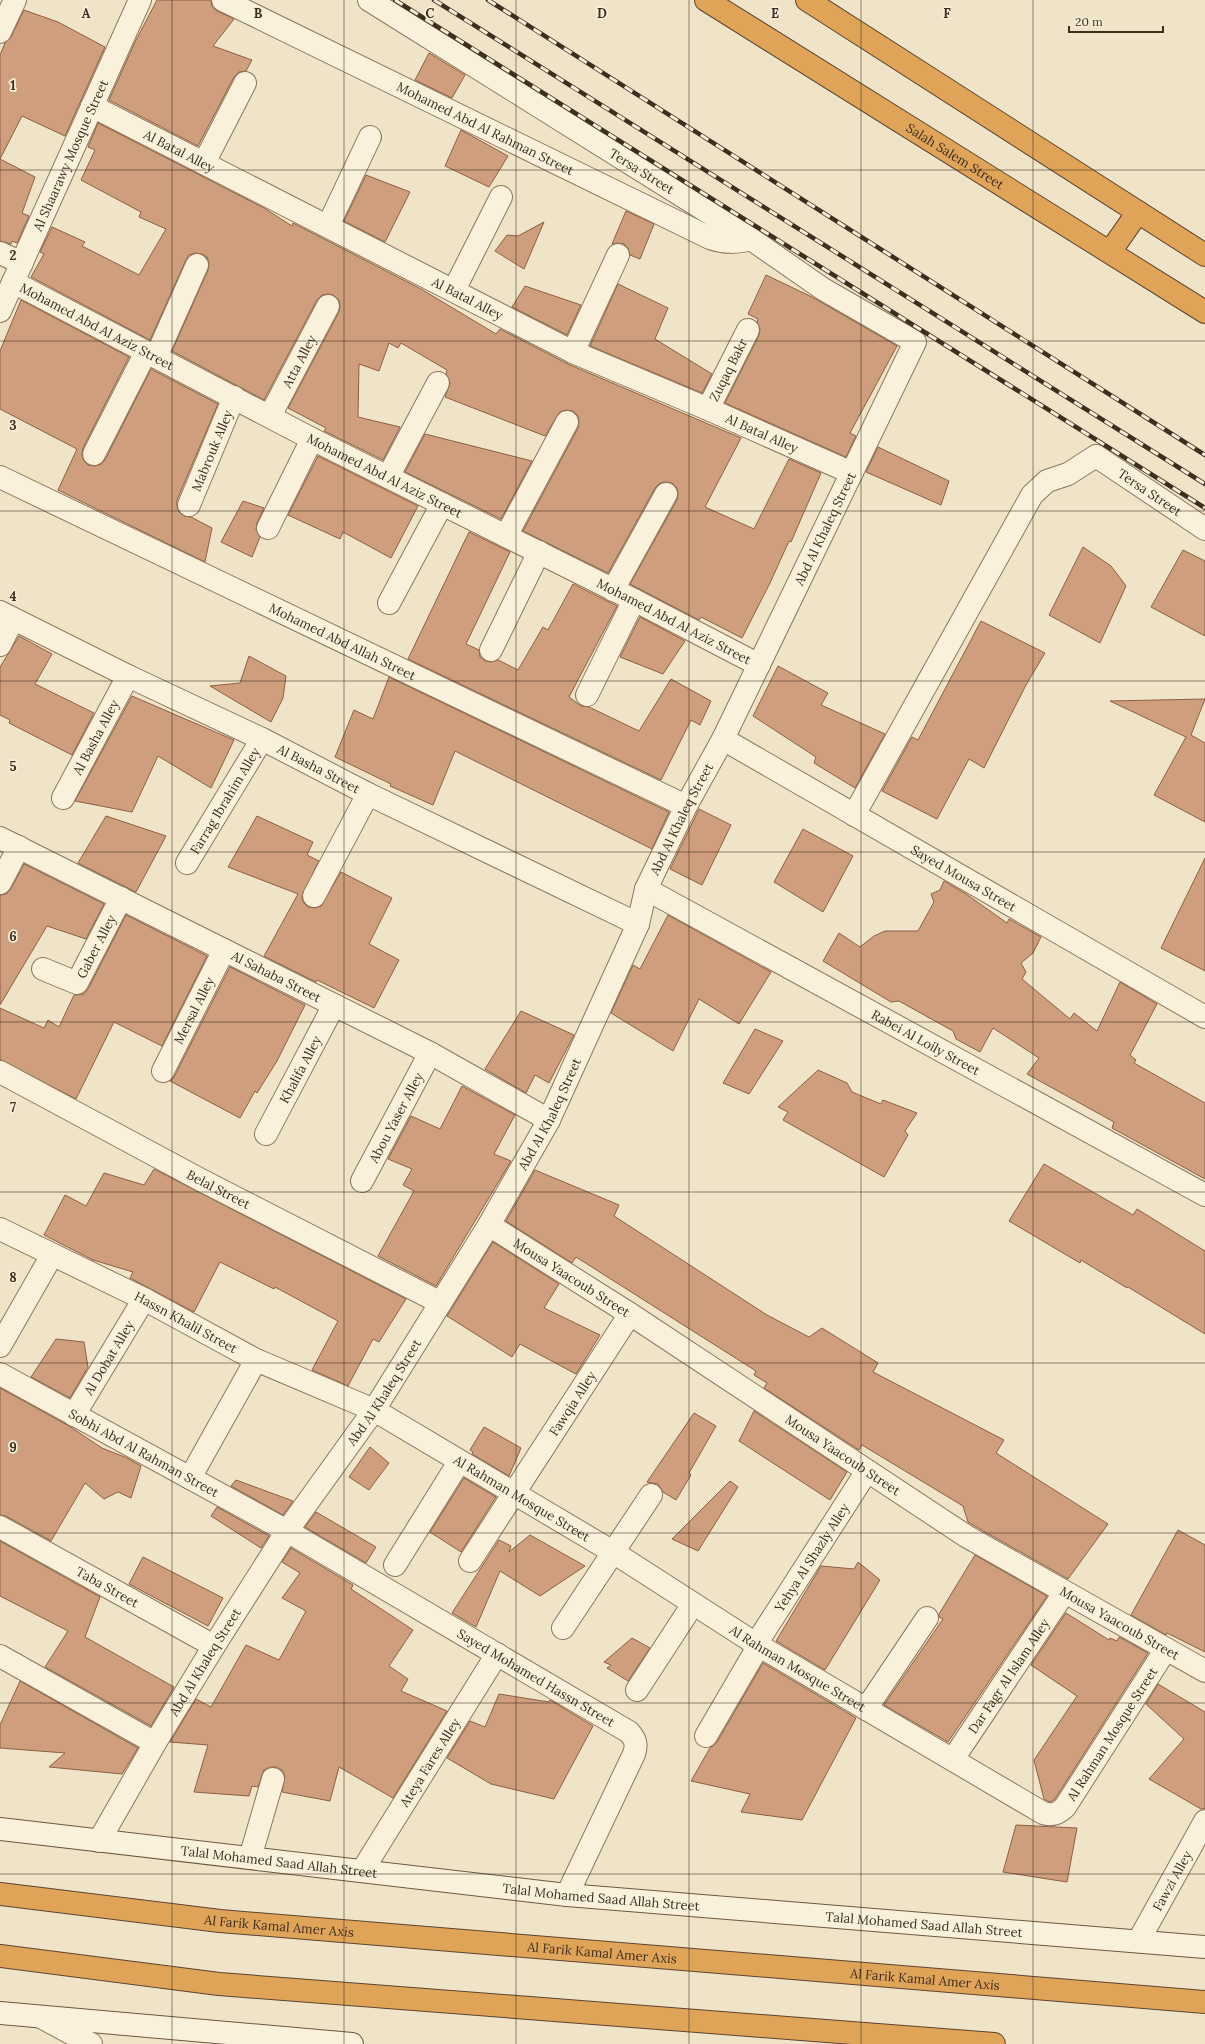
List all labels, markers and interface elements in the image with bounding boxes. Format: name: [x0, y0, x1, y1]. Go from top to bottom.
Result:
text: A: [82, 5, 91, 22]
text: B: [254, 5, 263, 22]
text: C: [426, 5, 435, 22]
text: D: [597, 5, 607, 22]
text: E: [771, 5, 779, 22]
text: F: [943, 5, 951, 22]
scale bar: [1069, 8, 1163, 34]
text: 20 m: [1075, 14, 1103, 29]
text: 1: [10, 77, 16, 94]
street label: Al Shaarawy Mosque Street: [29, 77, 112, 235]
street label: Mohamed Abd Al Rahman Street: [394, 78, 576, 179]
street label: Salah Salem Street: [903, 119, 1007, 193]
street label: Al Batal Alley: [140, 125, 218, 176]
street label: Tersa Street: [606, 145, 677, 198]
text: 2: [10, 247, 17, 264]
street label: Al Batal Alley: [428, 273, 506, 324]
street label: Mohamed Abd Al Aziz Street: [17, 279, 177, 374]
street label: Atta Alley: [278, 332, 320, 392]
street label: Zuqaq Bakr: [705, 335, 751, 404]
street label: Mabrouk Alley: [188, 407, 237, 494]
street label: Al Batal Alley: [722, 410, 801, 457]
text: 3: [9, 417, 17, 434]
street label: Mohamed Abd Al Aziz Street: [304, 430, 465, 522]
street label: Tersa Street: [1114, 465, 1185, 520]
street label: Abd Al Khaleq Street: [790, 469, 860, 589]
street label: Mohamed Abd Al Aziz Street: [594, 575, 754, 668]
text: 4: [9, 588, 17, 605]
street label: Mohamed Abd Allah Street: [266, 599, 419, 684]
street label: Al Basha Alley: [68, 697, 123, 779]
street label: Al Basha Street: [273, 740, 363, 797]
street label: Farrag Ibrahim Alley: [186, 744, 264, 857]
text: 5: [9, 758, 17, 775]
street label: Abd Al Khaleq Street: [646, 760, 717, 879]
street label: Sayed Mousa Street: [908, 841, 1019, 915]
street label: Gaber Alley: [73, 912, 120, 981]
text: 6: [9, 928, 17, 945]
street label: Al Sahaba Street: [227, 947, 324, 1006]
street label: Mersal Alley: [170, 974, 218, 1047]
street label: Rabei Al Loily Street: [868, 1006, 983, 1079]
street label: Khalifa Alley: [276, 1033, 325, 1106]
street label: Abd Al Khaleq Street: [514, 1055, 585, 1174]
street label: Abou Yaser Alley: [365, 1069, 427, 1167]
text: 7: [10, 1099, 16, 1116]
street label: Belal Street: [184, 1166, 253, 1213]
street label: Mousa Yaacoub Street: [510, 1235, 633, 1321]
text: 8: [9, 1269, 17, 1286]
street label: Hassn Khalil Street: [132, 1288, 240, 1357]
street label: Al Dobat Alley: [80, 1317, 138, 1399]
street label: Abd Al Khaleq Street: [343, 1336, 425, 1450]
street label: Fawqia Alley: [545, 1368, 600, 1439]
street label: Sobhi Abd Al Rahman Street: [66, 1405, 222, 1501]
street label: Mousa Yaacoub Street: [782, 1411, 904, 1499]
text: 9: [9, 1439, 17, 1456]
street label: Al Rahman Mosque Street: [450, 1451, 593, 1545]
street label: Yehya Al Shazly Alley: [770, 1500, 853, 1616]
street label: Taba Street: [73, 1563, 142, 1611]
street label: Mousa Yaacoub Street: [1057, 1583, 1182, 1664]
street label: Abd Al Khaleq Street: [165, 1605, 245, 1720]
street label: Dar Fagr Al Islam Alley: [964, 1615, 1054, 1737]
street label: Al Rahman Mosque Street: [725, 1621, 869, 1716]
street label: Sayed Mohamed Hassn Street: [454, 1625, 618, 1731]
street label: Al Rahman Mosque Street: [1063, 1664, 1161, 1805]
street label: Ateya Fares Alley: [395, 1715, 464, 1811]
street label: Talal Mohamed Saad Allah Street: [180, 1842, 378, 1882]
street label: Fawzi Alley: [1149, 1848, 1196, 1914]
street label: Talal Mohamed Saad Allah Street: [502, 1880, 700, 1915]
street label: Talal Mohamed Saad Allah Street: [825, 1908, 1023, 1941]
street label: Al Farik Kamal Amer Axis: [202, 1911, 355, 1941]
street label: Al Farik Kamal Amer Axis: [526, 1938, 677, 1968]
street label: Al Farik Kamal Amer Axis: [848, 1965, 1000, 1994]

